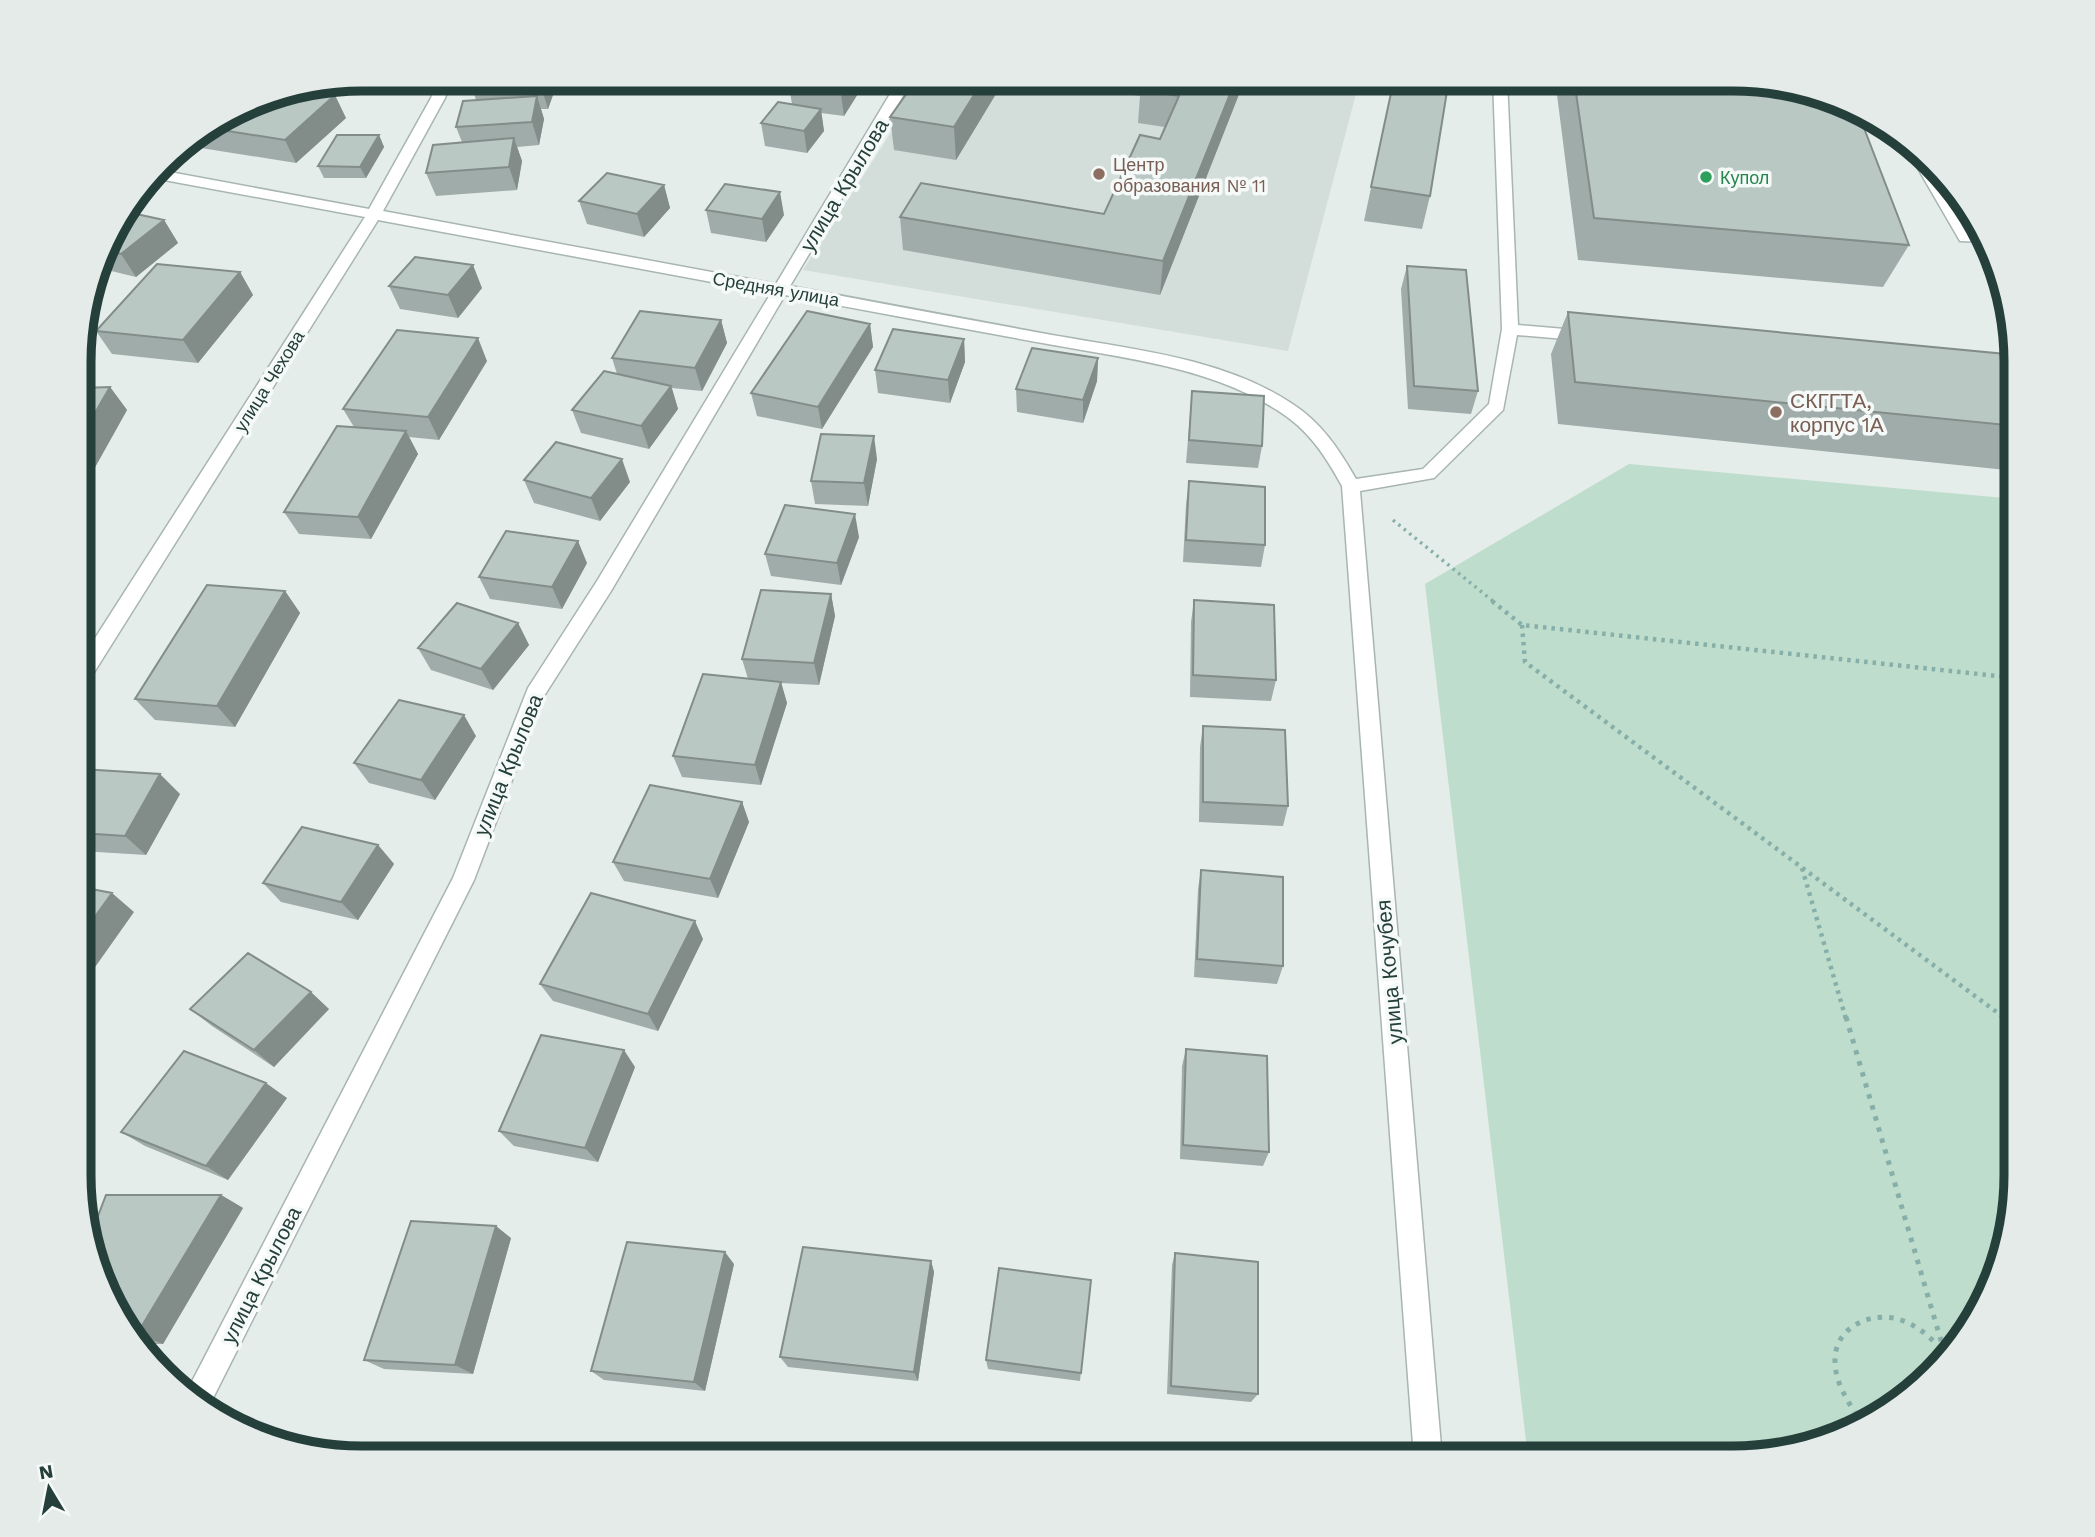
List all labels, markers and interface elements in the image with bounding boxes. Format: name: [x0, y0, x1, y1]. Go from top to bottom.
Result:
street label: улица Крылова: [794, 114, 894, 256]
place label: Центр образования № 11: [1113, 154, 1266, 196]
marker: Центр образования № 11: [1091, 166, 1107, 182]
place label: Купол: [1720, 167, 1769, 188]
marker: Купол: [1698, 169, 1714, 185]
street label: Средняя улица: [711, 268, 842, 311]
street label: улица Чехова: [230, 326, 309, 436]
place label: СКГГТА, корпус 1А: [1790, 388, 1884, 437]
marker: СКГГТА, корпус 1А: [1768, 404, 1784, 420]
street label: улица Крылова: [468, 690, 548, 840]
street label: улица Кочубея: [1370, 899, 1408, 1045]
street label: улица Крылова: [216, 1202, 306, 1348]
north arrow: [14, 1453, 84, 1523]
text: N: [37, 1459, 55, 1484]

